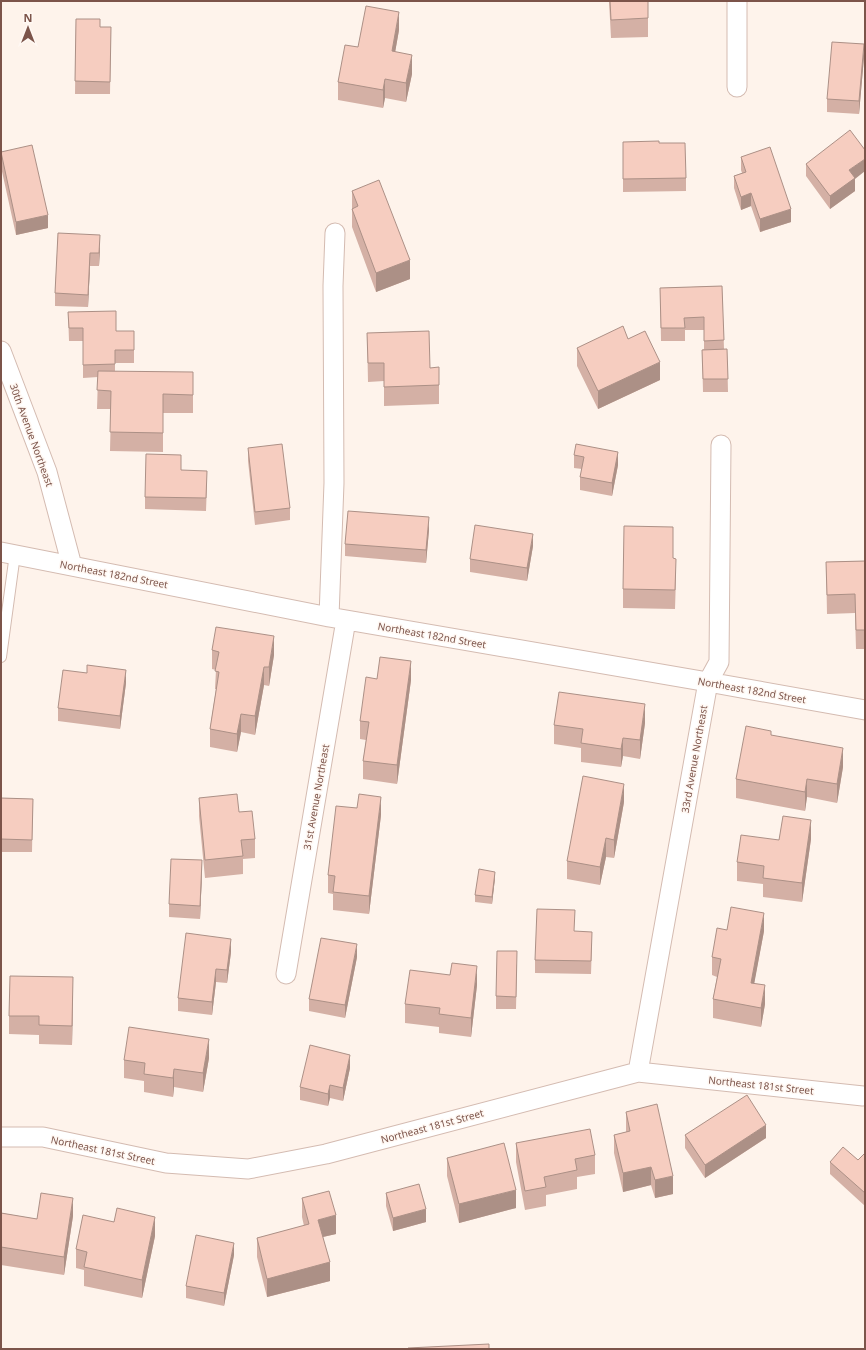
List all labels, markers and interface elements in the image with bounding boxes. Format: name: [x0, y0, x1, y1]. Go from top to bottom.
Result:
north arrow: [8, 8, 48, 48]
text: N: [24, 10, 32, 25]
street label: 30th Avenue Northeast: [7, 382, 57, 489]
street label: Northeast 182nd Street: [59, 557, 170, 591]
street label: Northeast 182nd Street: [377, 619, 488, 651]
street label: Northeast 182nd Street: [697, 674, 808, 706]
street label: 33rd Avenue Northeast: [678, 704, 710, 814]
street label: 31st Avenue Northeast: [300, 743, 332, 851]
street label: Northeast 181st Street: [708, 1073, 815, 1098]
street label: Northeast 181st Street: [379, 1105, 485, 1146]
street label: Northeast 181st Street: [50, 1132, 157, 1168]

